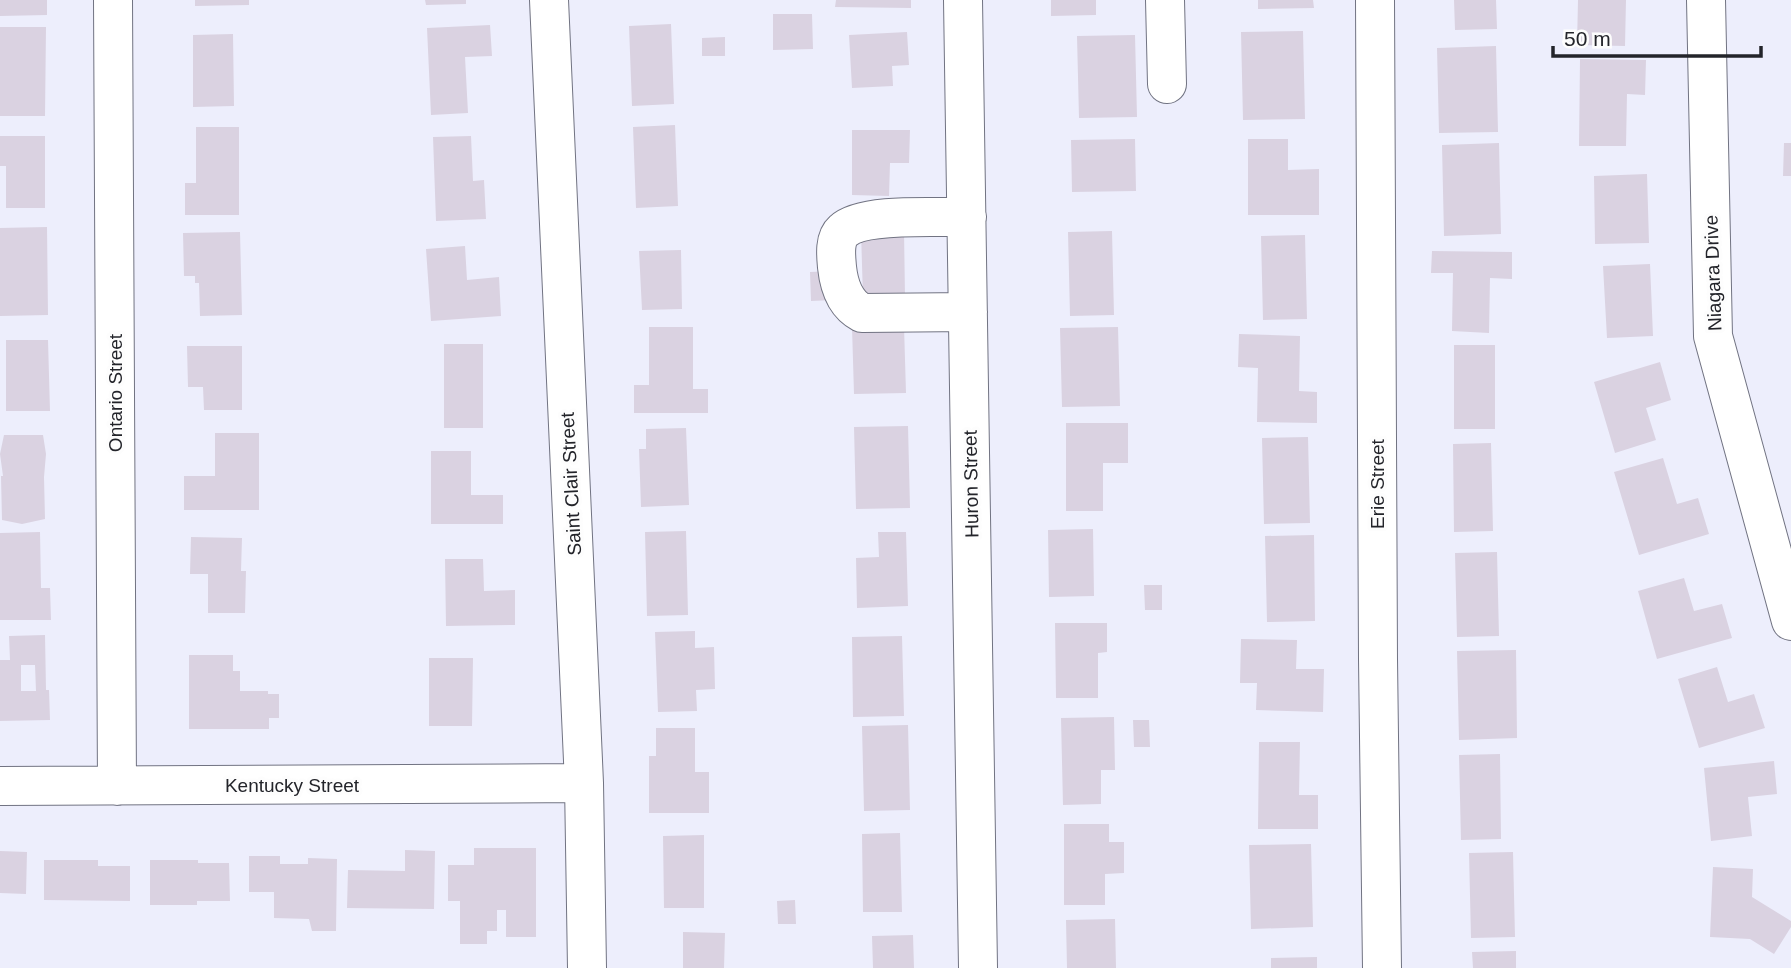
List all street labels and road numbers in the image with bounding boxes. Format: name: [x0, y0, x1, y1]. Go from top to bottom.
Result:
street label: Niagara Drive: [1700, 215, 1726, 331]
street label: Ontario Street: [105, 333, 126, 452]
street label: Saint Clair Street: [557, 411, 585, 556]
street label: Huron Street: [960, 429, 982, 538]
street label: Erie Street: [1367, 438, 1388, 529]
street label: Kentucky Street: [225, 775, 360, 796]

